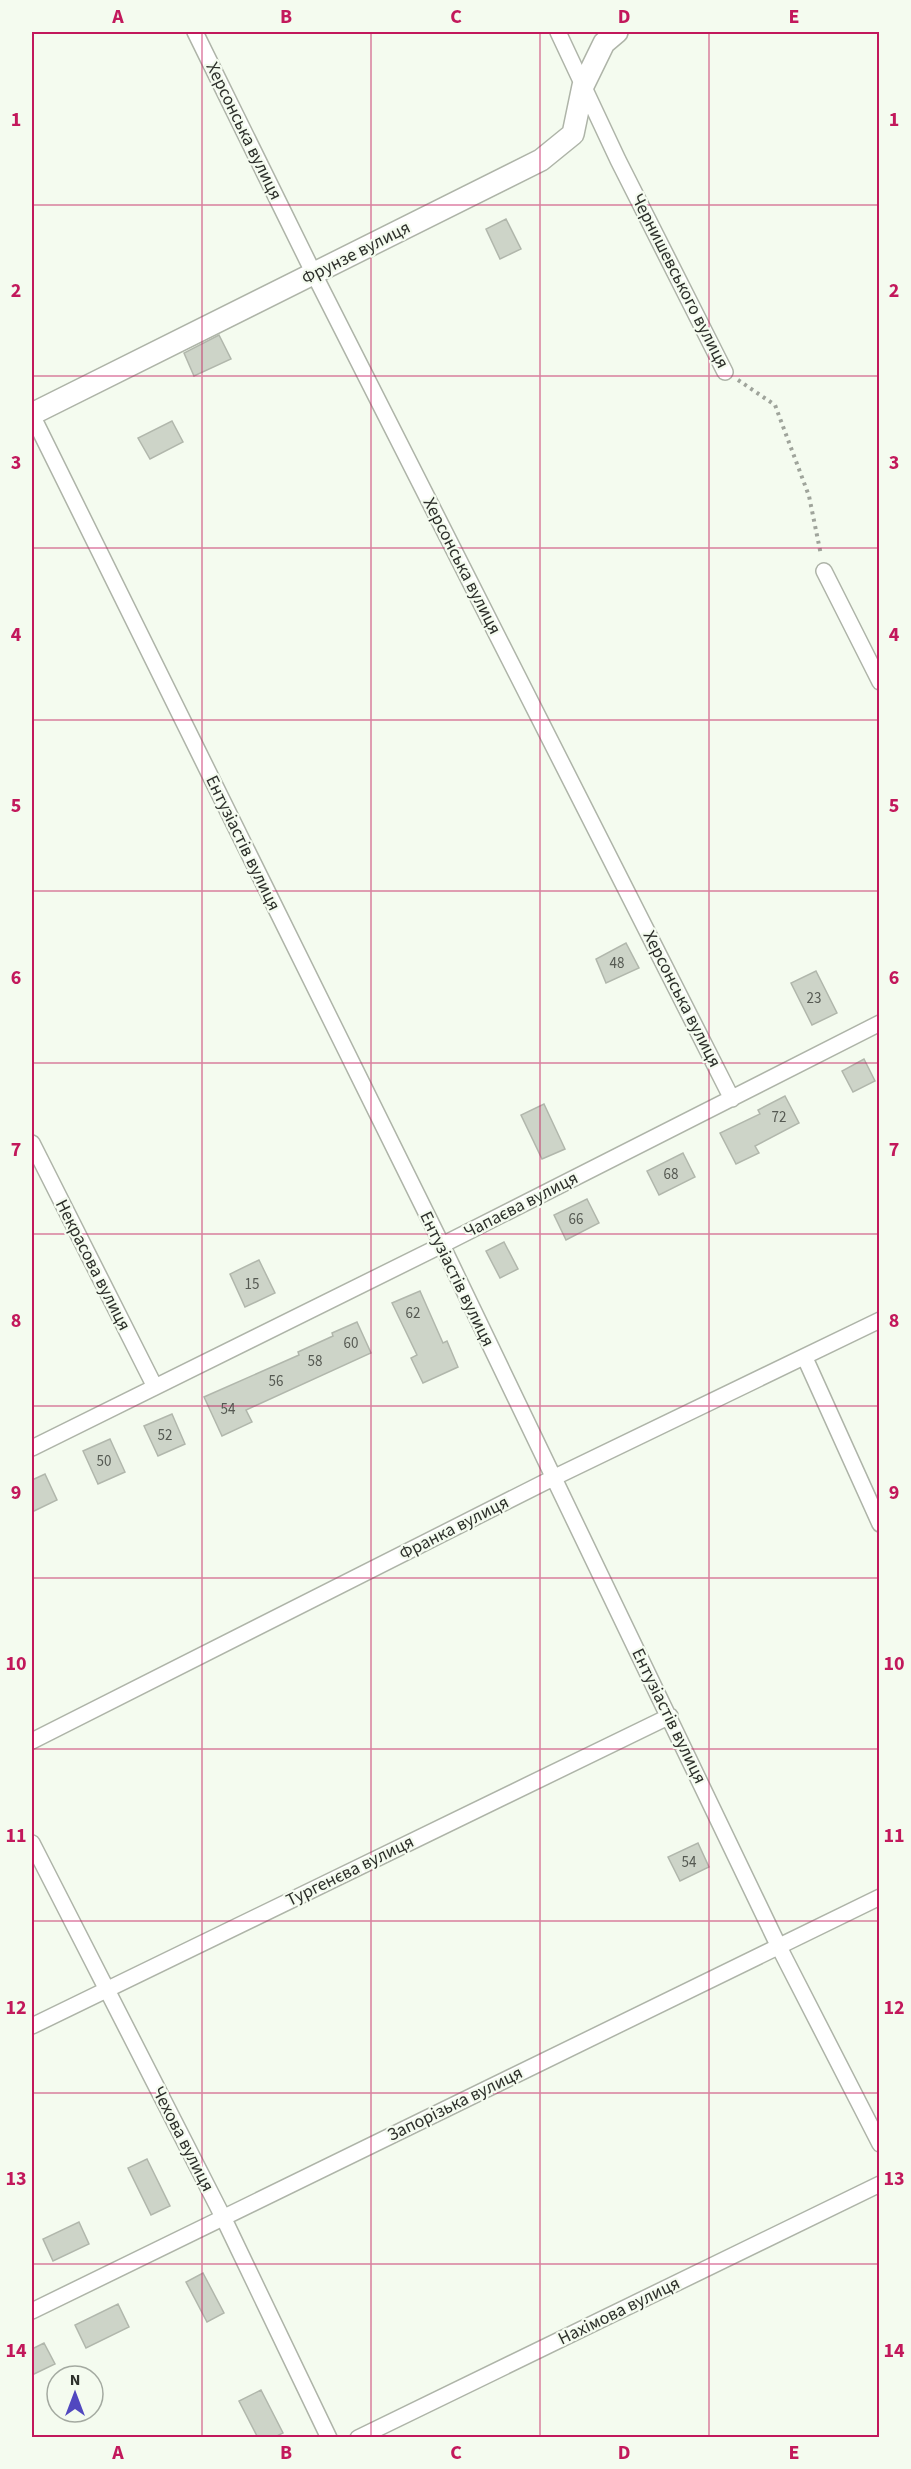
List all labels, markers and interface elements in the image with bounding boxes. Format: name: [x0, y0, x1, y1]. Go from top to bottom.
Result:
text: A: [111, 3, 124, 31]
text: B: [280, 3, 292, 31]
text: C: [450, 3, 462, 31]
text: D: [618, 3, 630, 31]
text: E: [789, 3, 799, 31]
street label: Херсонська вулиця: [200, 58, 288, 204]
text: 1: [11, 106, 21, 134]
text: 1: [889, 106, 899, 134]
street label: Чернишевського вулиця: [625, 189, 735, 373]
street label: Фрунзе вулиця: [297, 215, 415, 291]
text: 2: [11, 277, 21, 305]
text: 2: [889, 277, 899, 305]
text: 3: [11, 449, 21, 477]
text: 3: [889, 449, 899, 477]
street label: Херсонська вулиця: [417, 493, 507, 639]
text: 4: [11, 621, 22, 649]
text: 4: [889, 621, 900, 649]
street label: Ентузіастів вулиця: [199, 771, 287, 915]
text: 5: [11, 792, 21, 820]
text: 5: [889, 792, 899, 820]
street label: Херсонська вулиця: [637, 926, 727, 1072]
house number: 48: [610, 953, 624, 974]
text: 6: [11, 964, 21, 992]
text: 6: [889, 964, 899, 992]
house number: 23: [807, 988, 821, 1009]
house number: 72: [772, 1107, 786, 1128]
text: 7: [11, 1136, 21, 1164]
text: 7: [889, 1136, 899, 1164]
house number: 68: [664, 1164, 678, 1185]
street label: Чапаєва вулиця: [460, 1165, 582, 1245]
street label: Некрасова вулиця: [49, 1195, 137, 1335]
street label: Ентузіастів вулиця: [413, 1207, 501, 1351]
house number: 66: [569, 1209, 583, 1230]
house number: 15: [245, 1274, 259, 1295]
house number: 62: [406, 1303, 420, 1324]
text: 8: [11, 1307, 21, 1335]
text: 8: [889, 1307, 899, 1335]
house number: 60: [344, 1333, 358, 1354]
house number: 58: [308, 1351, 322, 1372]
house number: 56: [269, 1371, 283, 1392]
house number: 54: [221, 1399, 236, 1420]
house number: 52: [158, 1425, 172, 1446]
house number: 50: [97, 1451, 111, 1472]
text: 9: [11, 1479, 21, 1507]
text: 9: [889, 1479, 899, 1507]
street label: Франка вулиця: [395, 1490, 513, 1566]
street label: Ентузіастів вулиця: [625, 1644, 713, 1788]
text: 10: [5, 1650, 27, 1678]
text: 10: [883, 1650, 905, 1678]
text: 11: [5, 1822, 27, 1850]
text: 11: [883, 1822, 905, 1850]
street label: Тургенєва вулиця: [282, 1829, 418, 1913]
house number: 54: [682, 1852, 697, 1873]
text: 12: [5, 1994, 27, 2022]
text: 12: [883, 1994, 905, 2022]
street label: Запорізька вулиця: [383, 2060, 527, 2148]
street label: Чехова вулиця: [146, 2082, 220, 2196]
text: 13: [5, 2165, 27, 2193]
text: 13: [883, 2165, 905, 2193]
street label: Нахімова вулиця: [554, 2271, 684, 2351]
text: 14: [5, 2337, 27, 2365]
text: 14: [883, 2337, 905, 2365]
north arrow: [45, 2364, 105, 2424]
text: N: [70, 2369, 80, 2391]
text: A: [111, 2439, 124, 2467]
text: B: [280, 2439, 292, 2467]
text: C: [450, 2439, 462, 2467]
text: D: [618, 2439, 630, 2467]
text: E: [789, 2439, 799, 2467]

